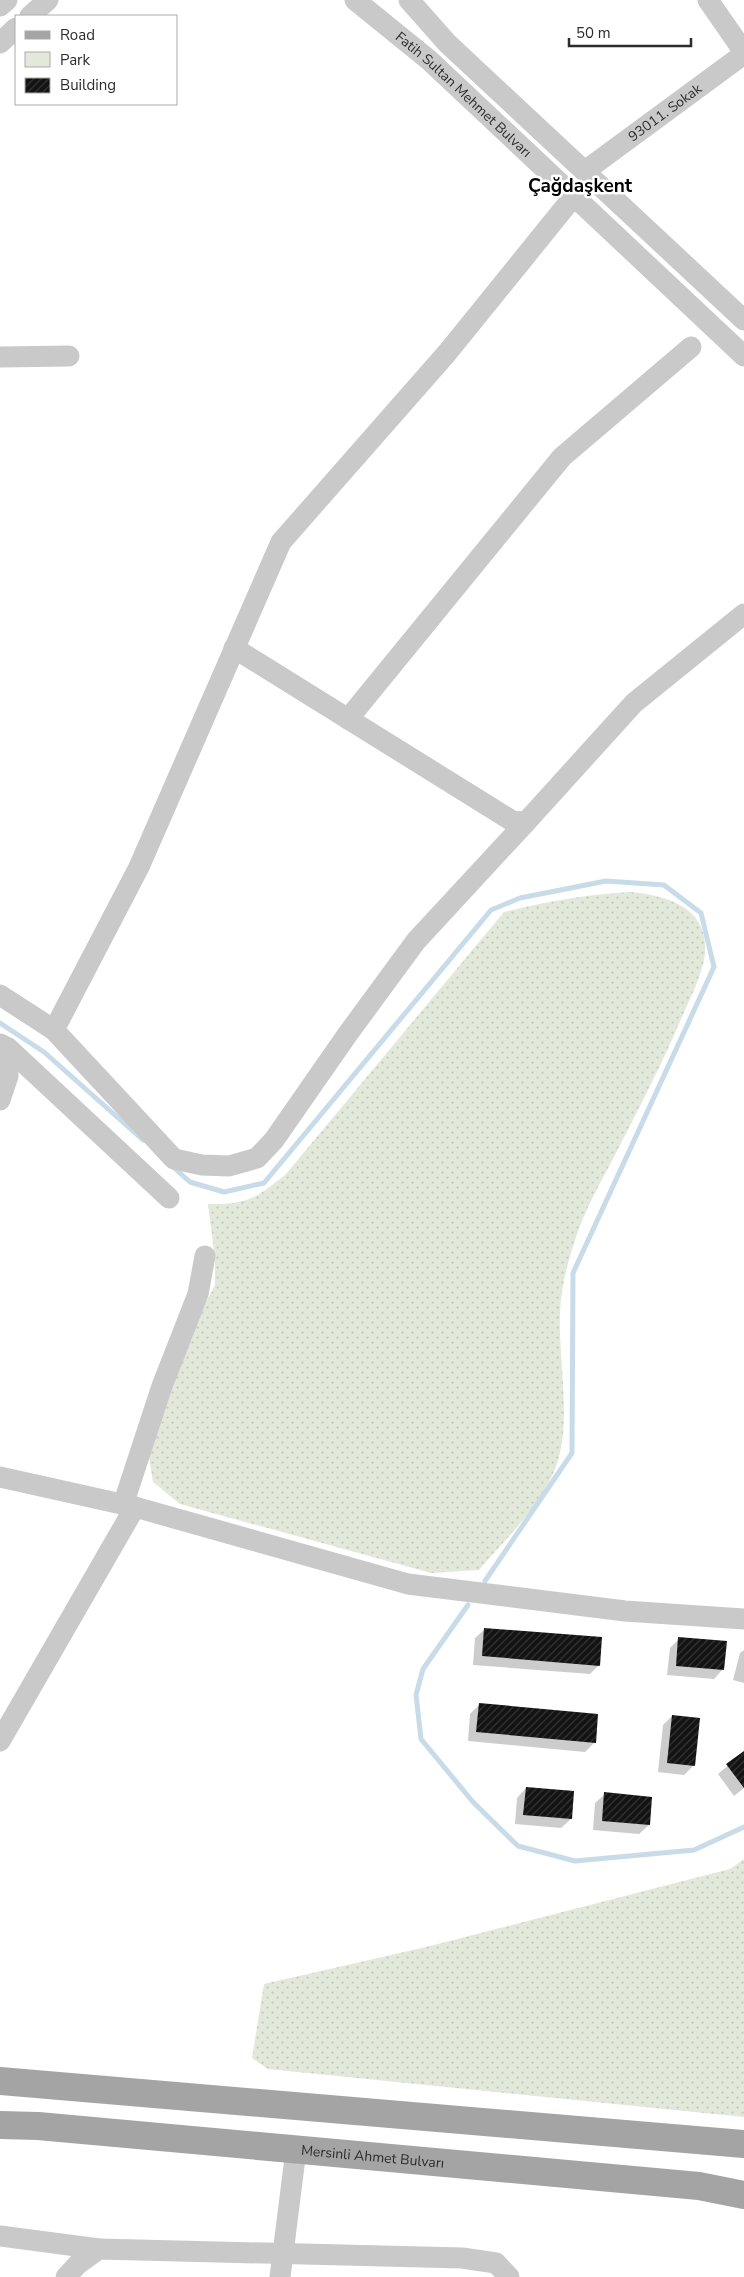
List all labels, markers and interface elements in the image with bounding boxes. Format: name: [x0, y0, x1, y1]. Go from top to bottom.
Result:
legend: [15, 15, 178, 105]
scale bar: [569, 15, 692, 47]
text: 50 m: [576, 23, 611, 43]
text: Road: [60, 25, 95, 45]
street label: Fatih Sultan Mehmet Bulvarı: [392, 27, 536, 161]
text: Park: [60, 50, 90, 70]
text: Building: [60, 75, 116, 95]
street label: 93011. Sokak: [624, 78, 706, 146]
district label: Çağdaşkent: [528, 173, 633, 199]
street label: Mersinli Ahmet Bulvarı: [300, 2140, 445, 2172]

